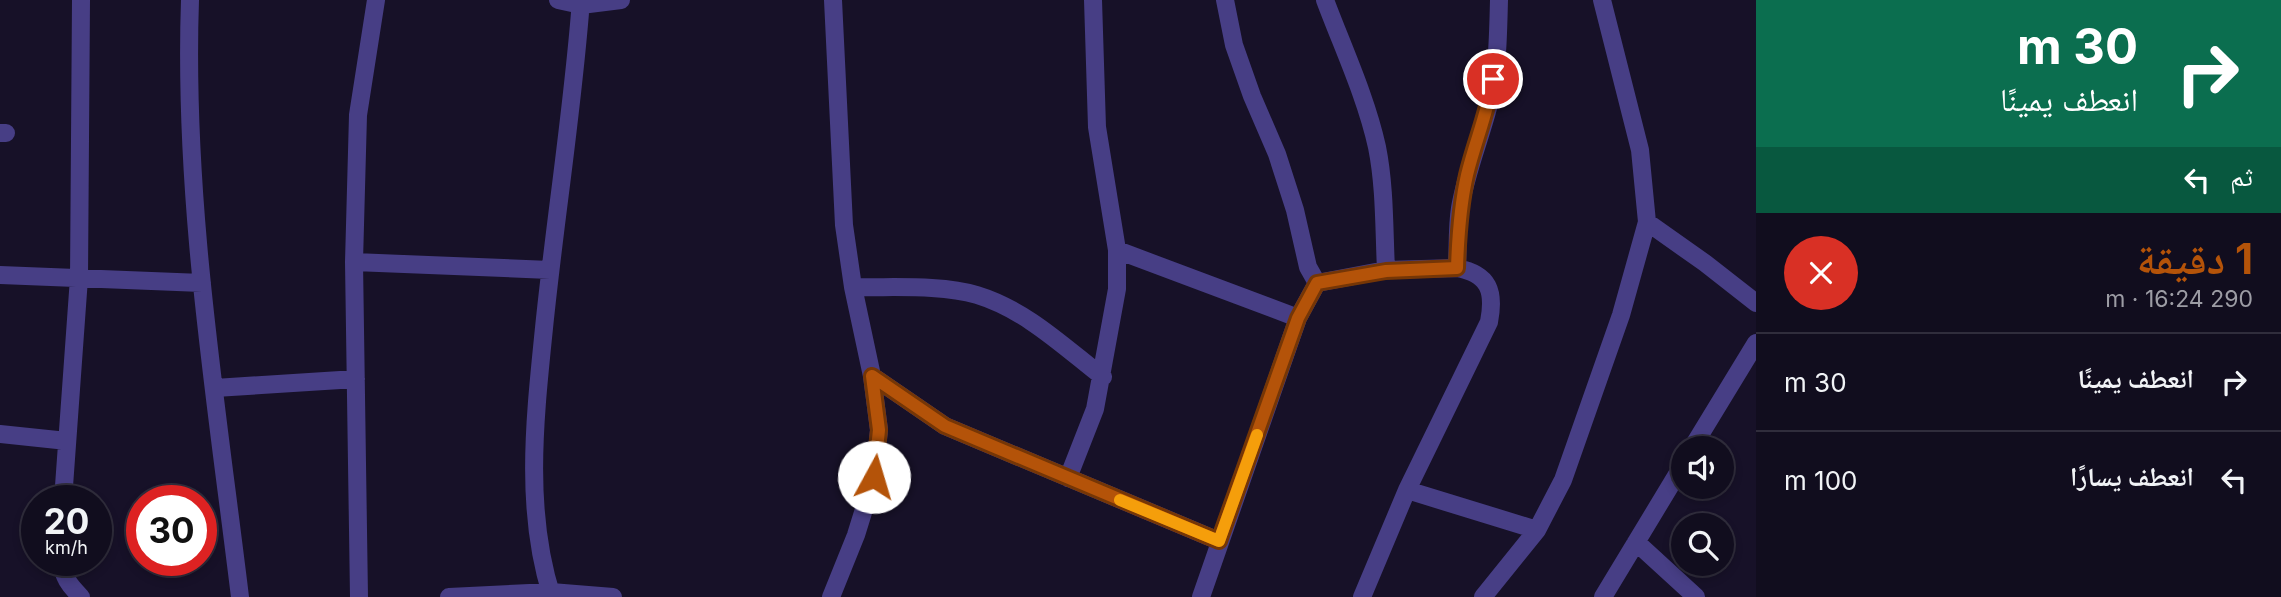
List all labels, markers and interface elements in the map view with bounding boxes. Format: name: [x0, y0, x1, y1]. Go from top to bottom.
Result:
text: 30 m: [2017, 17, 2138, 76]
icon: right: [2162, 28, 2253, 119]
pin: [1463, 49, 1523, 109]
icon: arrive: [1474, 60, 1512, 98]
text: انعطف يمينًا: [2000, 80, 2138, 119]
icon: left: [2178, 161, 2216, 199]
text: ثم: [2230, 161, 2253, 192]
text: 1 دقيقة: [2137, 233, 2253, 284]
button: close: [1784, 236, 1858, 310]
text: 290 m · 16:24: [2105, 285, 2253, 313]
text: انعطف يمينًا: [2078, 363, 2194, 394]
icon: right: [2215, 363, 2253, 401]
text: 30 m: [1784, 367, 1847, 398]
map controls: [1671, 436, 1734, 576]
button: sound: [1671, 436, 1734, 499]
position arrow: [837, 440, 911, 514]
text: انعطف يسارًا: [2070, 461, 2194, 492]
icon: left: [2215, 461, 2253, 499]
text: 100 m: [1784, 465, 1857, 496]
speed limit sign: 30: [126, 485, 217, 576]
text: 20: [44, 500, 89, 542]
button: search: [1671, 513, 1734, 576]
text: km/h: [45, 537, 88, 558]

